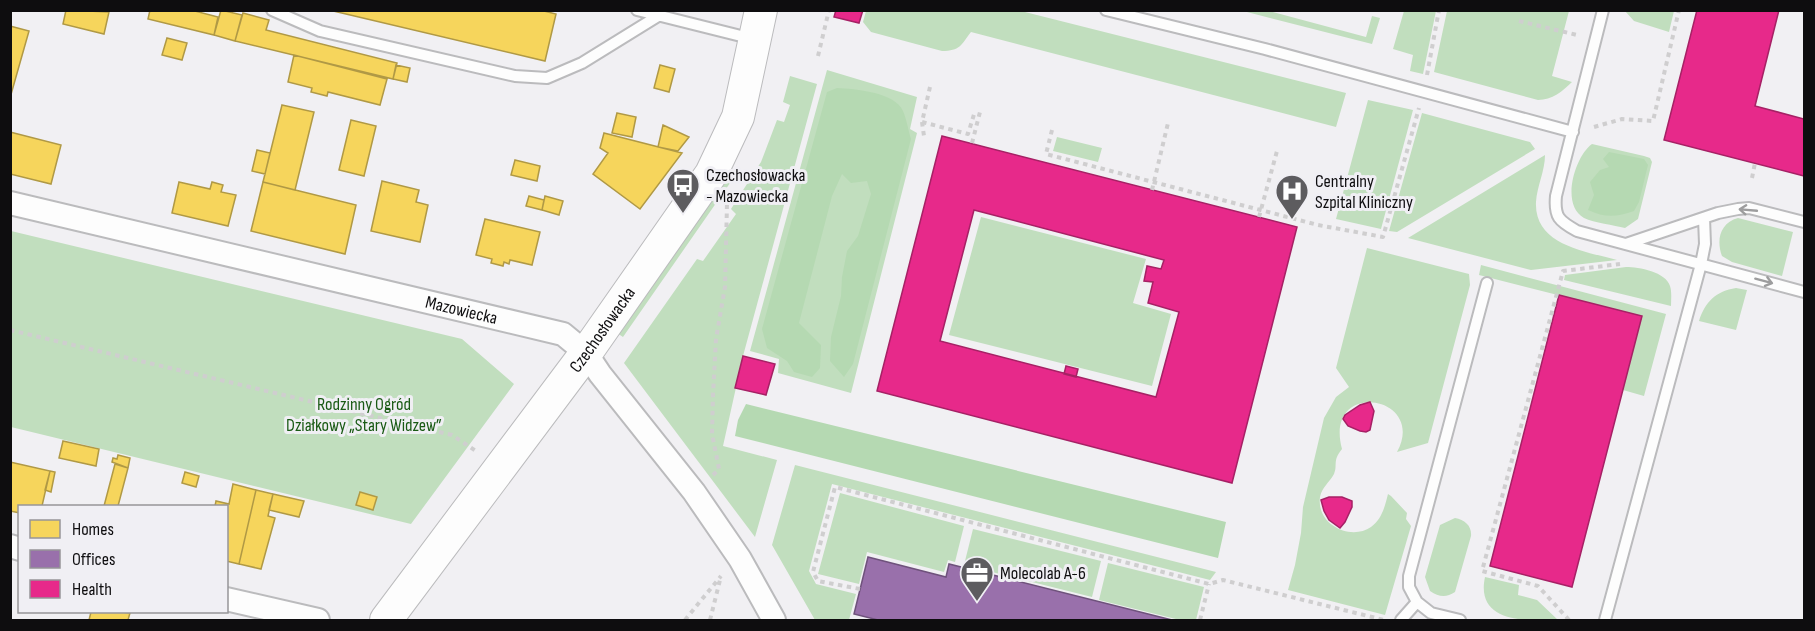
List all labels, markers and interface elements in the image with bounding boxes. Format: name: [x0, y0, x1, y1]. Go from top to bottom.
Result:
place label: Czechosłowacka - Mazowiecka: [706, 165, 806, 207]
bus stop icon: Czechosłowacka - Mazowiecka: [665, 167, 701, 214]
place label: Centralny Szpital Kliniczny: [1315, 171, 1413, 213]
hospital icon: Centralny Szpital Kliniczny: [1274, 173, 1310, 220]
one-way arrow: [1738, 204, 1758, 215]
one-way arrow: [1754, 276, 1773, 287]
street label: Czechosłowacka: [565, 283, 640, 377]
street label: Mazowiecka: [423, 292, 499, 329]
park label: Rodzinny Ogród Działkowy „Stary Widzew”: [286, 394, 442, 436]
legend: [18, 505, 228, 613]
text: Homes: [72, 519, 114, 540]
text: Offices: [72, 549, 115, 570]
office icon: Molecolab A-6: [959, 555, 995, 602]
place label: Molecolab A-6: [1000, 563, 1086, 584]
text: Health: [72, 579, 112, 600]

